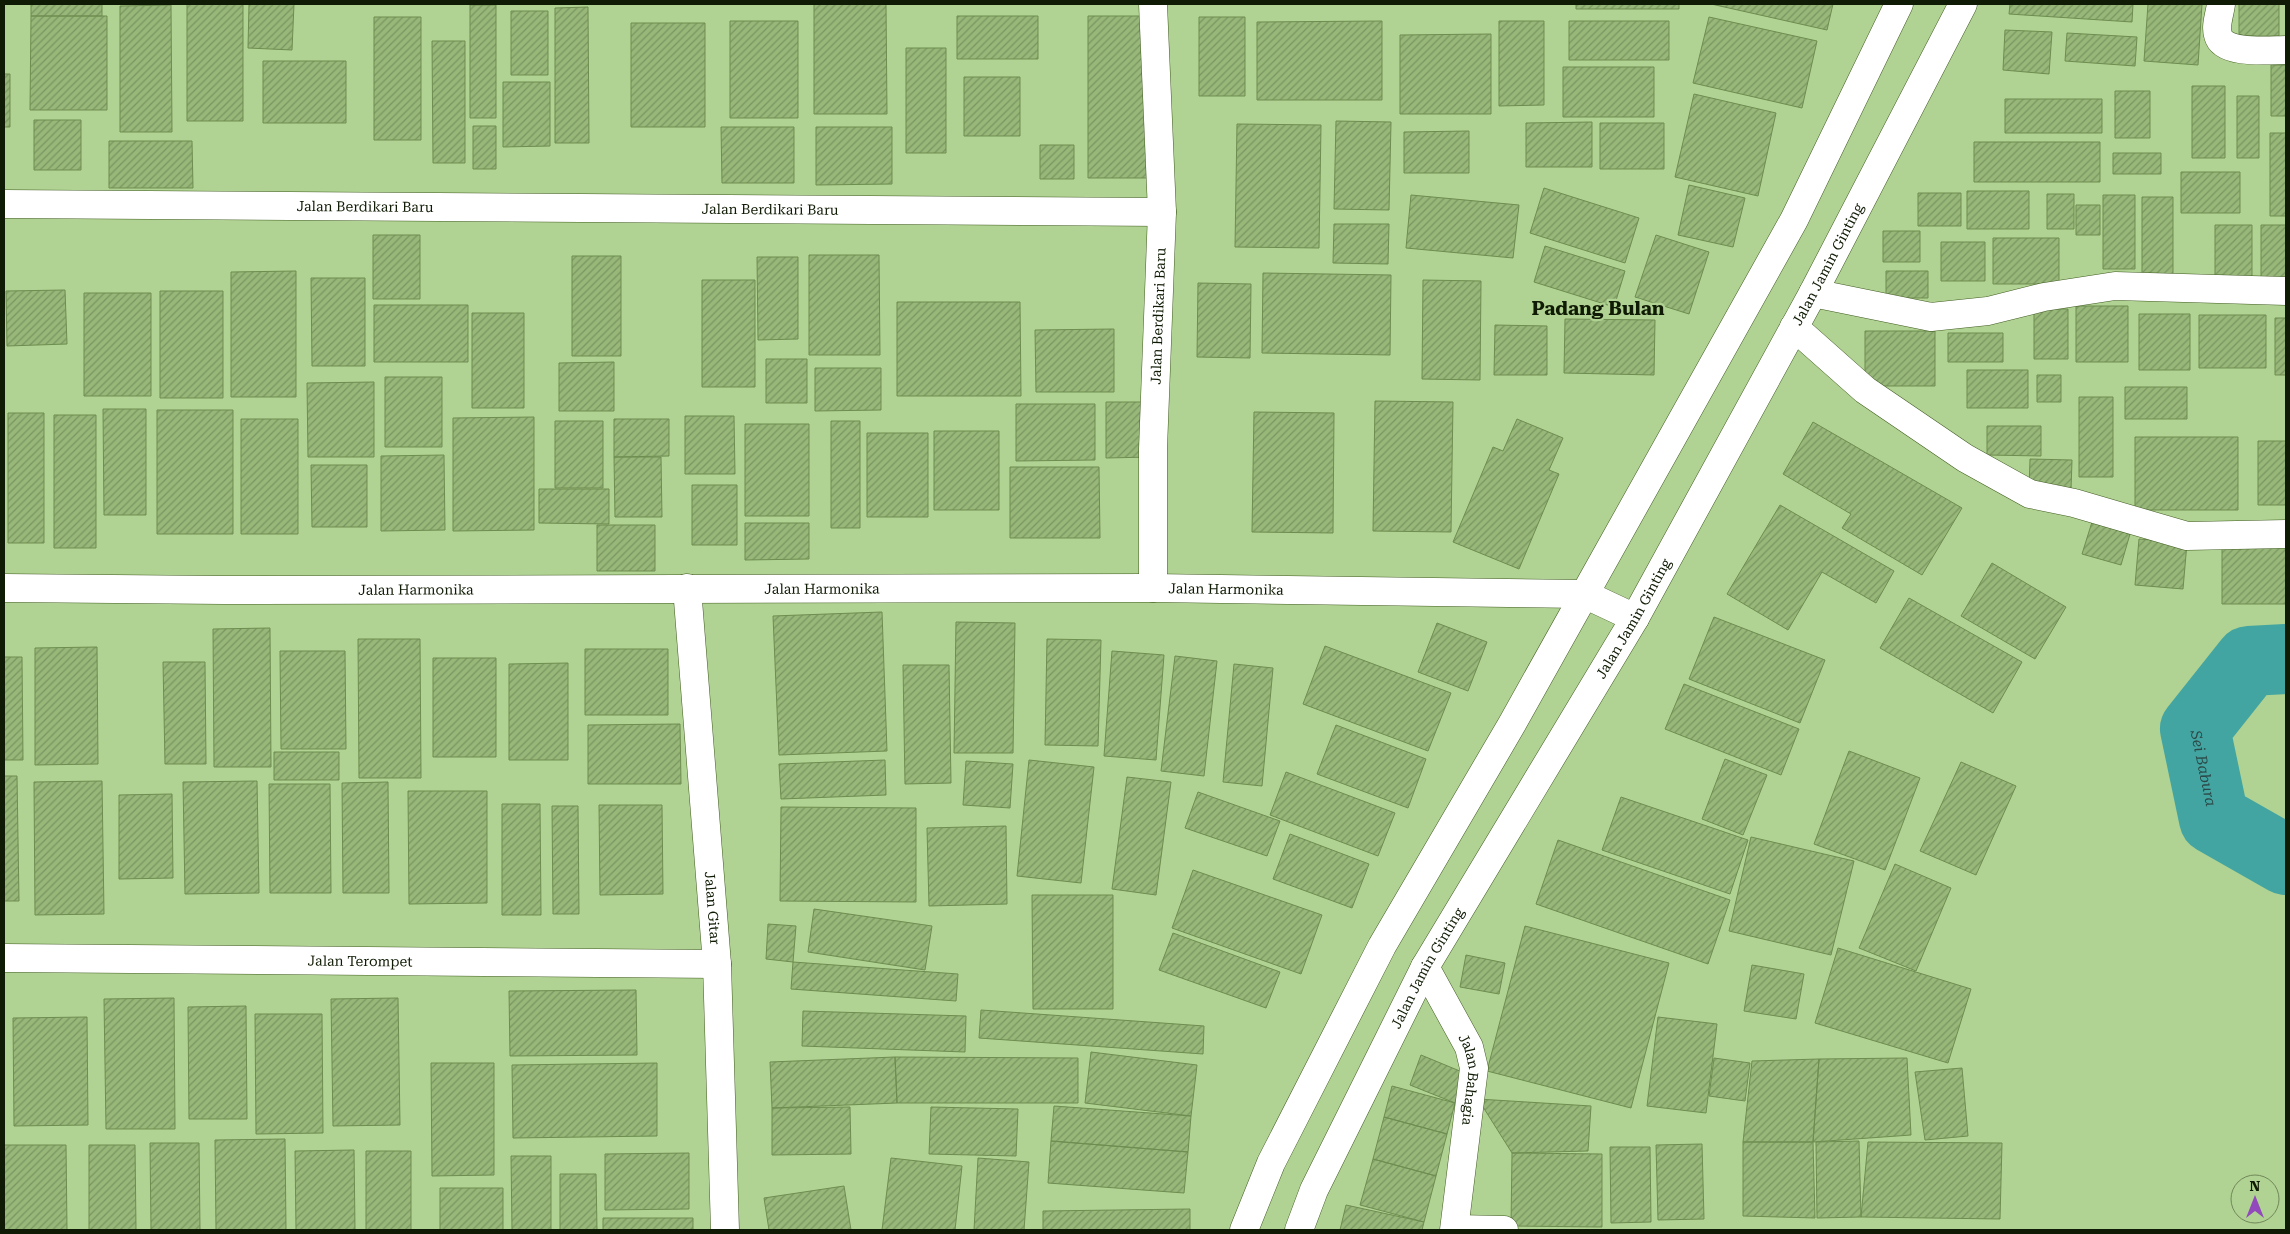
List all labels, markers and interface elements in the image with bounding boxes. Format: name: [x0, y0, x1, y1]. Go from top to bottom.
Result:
street label: Jalan Berdikari Baru: [296, 198, 434, 215]
street label: Jalan Jamin Ginting: [1789, 200, 1866, 328]
street label: Jalan Berdikari Baru: [701, 201, 839, 218]
street label: Jalan Berdikari Baru: [1147, 247, 1169, 385]
district label: Padang Bulan: [1531, 297, 1665, 320]
street label: Jalan Jamin Ginting: [1593, 556, 1674, 681]
street label: Jalan Harmonika: [1168, 580, 1284, 598]
street label: Jalan Harmonika: [358, 581, 474, 598]
street label: Jalan Harmonika: [764, 581, 880, 597]
water label: Sei Babura: [2186, 728, 2220, 808]
street label: Jalan Gitar: [702, 871, 723, 945]
street label: Jalan Jamin Ginting: [1388, 905, 1467, 1031]
street label: Jalan Terompet: [307, 953, 413, 969]
street label: Jalan Bahagia: [1455, 1031, 1482, 1127]
north arrow: [2230, 1174, 2280, 1224]
text: N: [2250, 1178, 2261, 1194]

